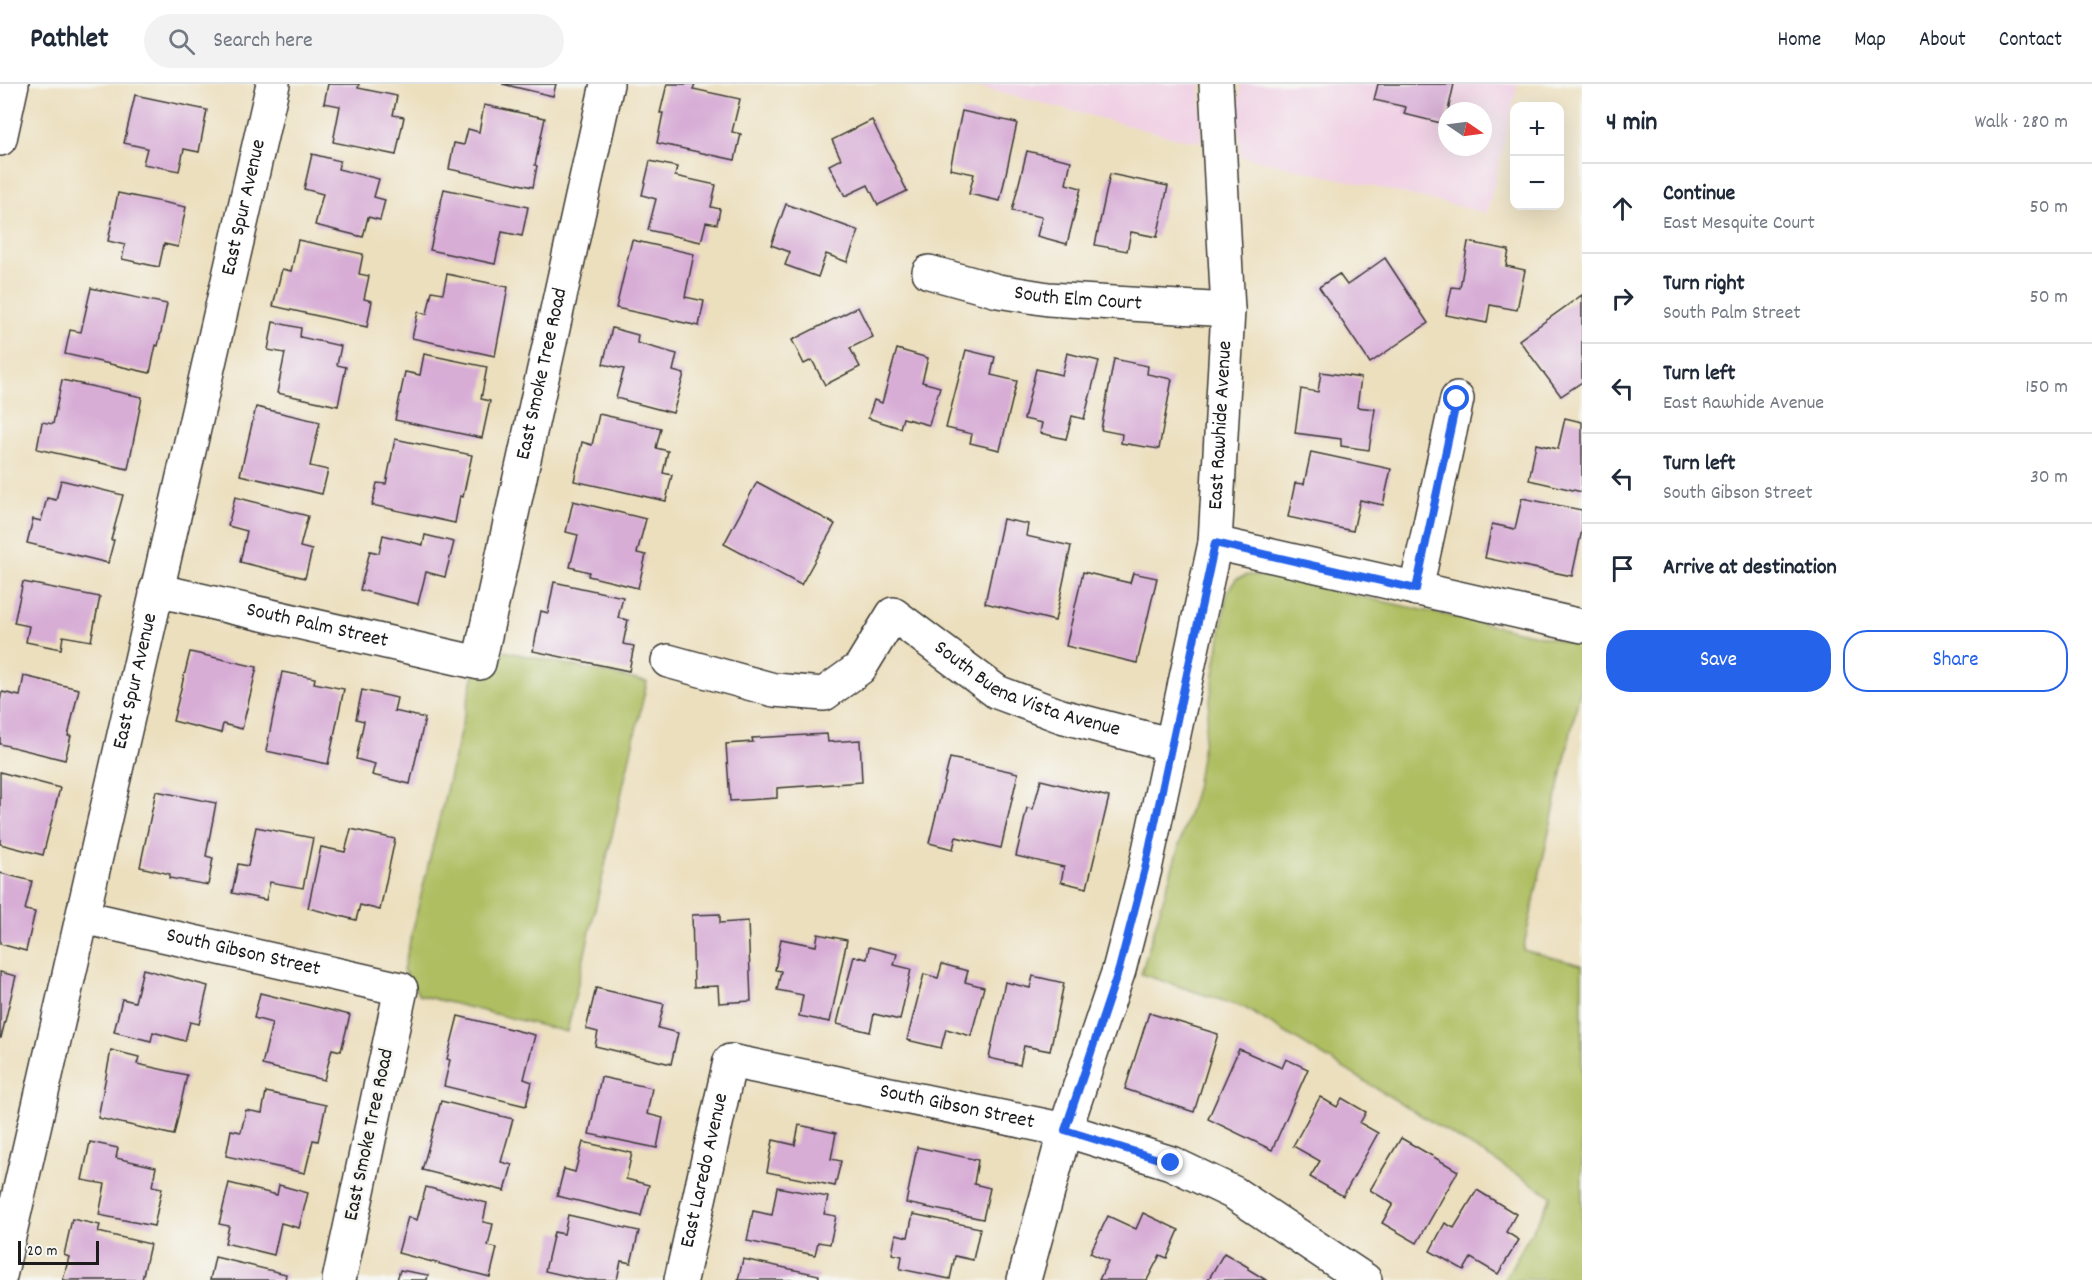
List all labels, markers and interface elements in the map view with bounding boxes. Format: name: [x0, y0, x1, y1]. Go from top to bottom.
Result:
search box: [144, 14, 564, 68]
text: Pathlet: [30, 21, 108, 61]
icon: search: [165, 25, 198, 58]
text: Search here: [213, 26, 313, 57]
text: Home: [1777, 26, 1821, 56]
text: Map: [1854, 26, 1886, 56]
text: About: [1919, 26, 1966, 56]
text: Contact: [1999, 26, 2062, 56]
north arrow: [1438, 102, 1492, 156]
map controls: [1510, 102, 1564, 210]
button: +: [1510, 102, 1564, 156]
text: 4 min: [1606, 105, 1657, 142]
text: Walk · 280 m: [1974, 109, 2068, 137]
street label: East Spur Avenue: [215, 137, 275, 279]
button: −: [1510, 156, 1564, 210]
text: Continue: [1663, 179, 1735, 210]
icon: ahead: [1606, 192, 1639, 225]
text: 50 m: [2030, 194, 2068, 222]
text: East Mesquite Court: [1663, 210, 1815, 238]
text: Turn right: [1663, 269, 1745, 300]
street label: South Elm Court: [1012, 279, 1143, 320]
icon: right: [1606, 282, 1639, 315]
text: 50 m: [2030, 284, 2068, 312]
street label: East Smoke Tree Road: [509, 285, 576, 463]
text: South Palm Street: [1663, 300, 1801, 328]
street label: East Rawhide Avenue: [1202, 340, 1241, 511]
text: Turn left: [1663, 359, 1735, 390]
icon: left: [1606, 372, 1639, 405]
text: 150 m: [2025, 374, 2068, 402]
route start: [1443, 385, 1469, 411]
text: East Rawhide Avenue: [1663, 390, 1824, 418]
text: Turn left: [1663, 449, 1735, 480]
icon: left: [1606, 462, 1639, 495]
text: 30 m: [2030, 464, 2068, 492]
text: South Gibson Street: [1663, 480, 1813, 508]
icon: arrive: [1606, 552, 1639, 585]
text: Arrive at destination: [1663, 553, 1837, 584]
street label: South Palm Street: [243, 596, 391, 657]
street label: East Spur Avenue: [106, 610, 166, 752]
button: Save: [1606, 630, 1831, 692]
button: Share: [1843, 630, 2068, 692]
street label: South Buena Vista Avenue: [927, 634, 1123, 746]
street label: South Gibson Street: [163, 921, 323, 985]
street label: East Smoke Tree Road: [337, 1046, 403, 1224]
street label: South Gibson Street: [877, 1077, 1037, 1138]
street label: East Laredo Avenue: [674, 1090, 737, 1251]
route end: [1157, 1149, 1183, 1175]
scale bar: [18, 1238, 99, 1266]
text: 20 m: [27, 1240, 57, 1263]

